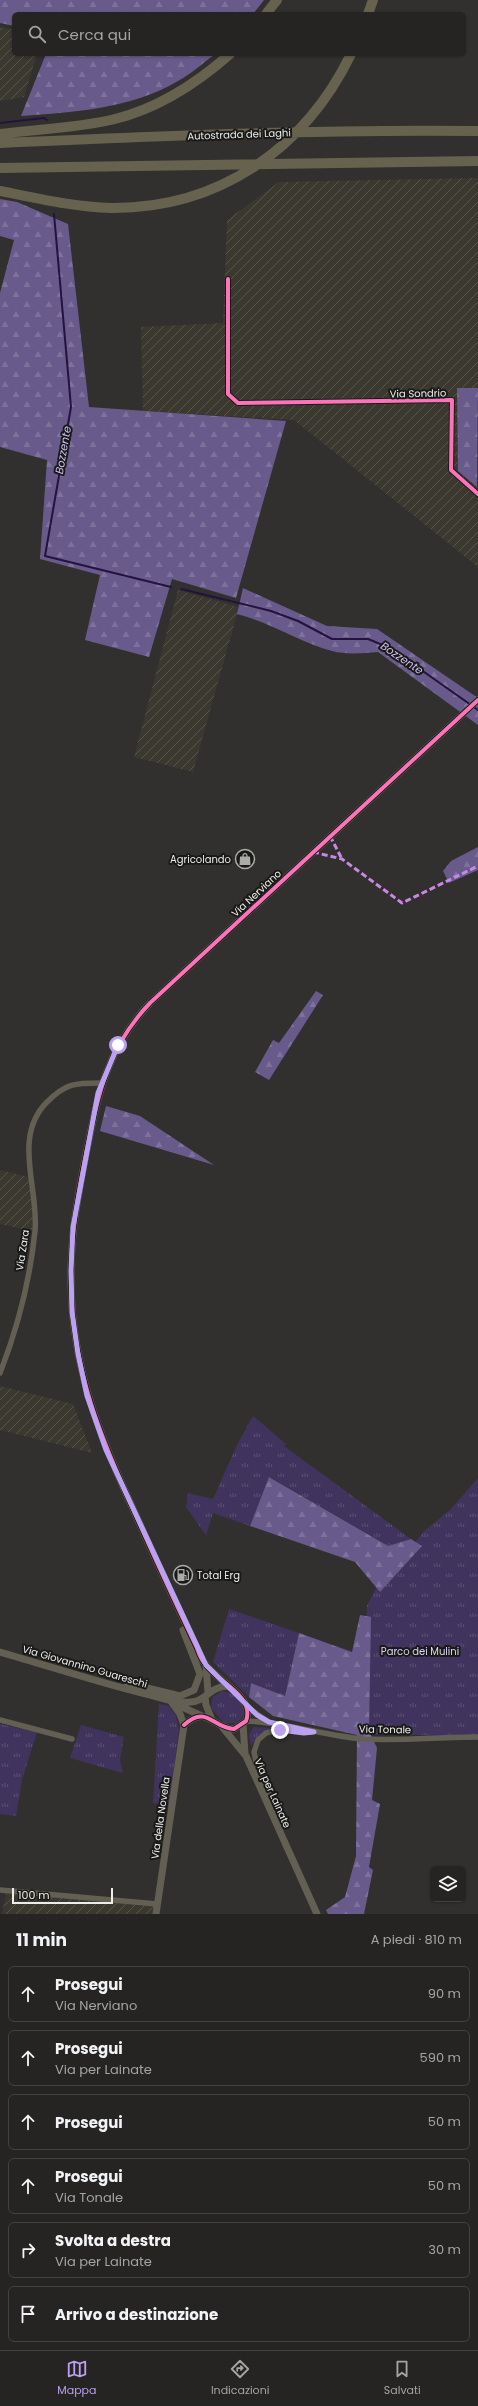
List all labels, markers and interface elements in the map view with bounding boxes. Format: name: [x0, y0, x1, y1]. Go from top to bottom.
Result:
search box: [12, 12, 466, 56]
icon: search: [26, 23, 48, 45]
text: Cerca qui: [58, 24, 131, 45]
street label: Autostrada dei Laghi: [187, 125, 291, 144]
street label: Via Sondrio: [390, 386, 446, 401]
water label: Bozzente: [51, 425, 75, 475]
water label: Bozzente: [377, 638, 427, 678]
shop icon: Agricolando: [234, 848, 256, 870]
place label: Agricolando: [170, 852, 231, 867]
street label: Via Nerviano: [228, 866, 285, 920]
route start: [109, 1036, 127, 1054]
street label: Via Zara: [12, 1229, 33, 1272]
fuel station icon: Total Erg: [172, 1564, 194, 1586]
place label: Total Erg: [197, 1568, 240, 1583]
street label: Via Giovannino Guareschi: [21, 1641, 149, 1692]
park label: Parco dei Mulini: [381, 1644, 459, 1659]
route end: [271, 1721, 289, 1739]
street label: Via Tonale: [359, 1722, 411, 1737]
street label: Via per Lainate: [251, 1756, 295, 1830]
street label: Via della Novella: [147, 1776, 174, 1860]
map controls: [430, 1866, 466, 1902]
button: layers: [430, 1866, 466, 1902]
scale bar: [12, 1886, 113, 1905]
text: 100 m: [18, 1887, 50, 1903]
text: 11 min: [16, 1928, 67, 1952]
text: A piedi · 810 m: [371, 1930, 462, 1949]
text: Prosegui: [55, 1974, 123, 1995]
icon: ahead: [17, 1983, 39, 2005]
text: 90 m: [428, 1984, 461, 2003]
text: Via Nerviano: [55, 1996, 137, 2015]
text: Prosegui: [55, 2038, 123, 2059]
icon: ahead: [17, 2047, 39, 2069]
text: 590 m: [420, 2048, 461, 2067]
text: Via per Lainate: [55, 2060, 152, 2079]
icon: ahead: [17, 2111, 39, 2133]
text: Prosegui: [55, 2112, 123, 2133]
text: 50 m: [428, 2112, 461, 2131]
text: Prosegui: [55, 2166, 123, 2187]
icon: ahead: [17, 2175, 39, 2197]
text: 50 m: [428, 2176, 461, 2195]
text: Via Tonale: [55, 2188, 123, 2207]
text: Svolta a destra: [55, 2230, 171, 2251]
icon: right: [17, 2239, 39, 2261]
text: 30 m: [428, 2240, 461, 2259]
text: Via per Lainate: [55, 2252, 152, 2271]
icon: arrive: [17, 2303, 39, 2325]
text: Arrivo a destinazione: [55, 2304, 218, 2325]
tab: Mappa: [57, 2358, 96, 2399]
tab: Indicazioni: [211, 2358, 269, 2399]
tab: Salvati: [384, 2358, 421, 2399]

